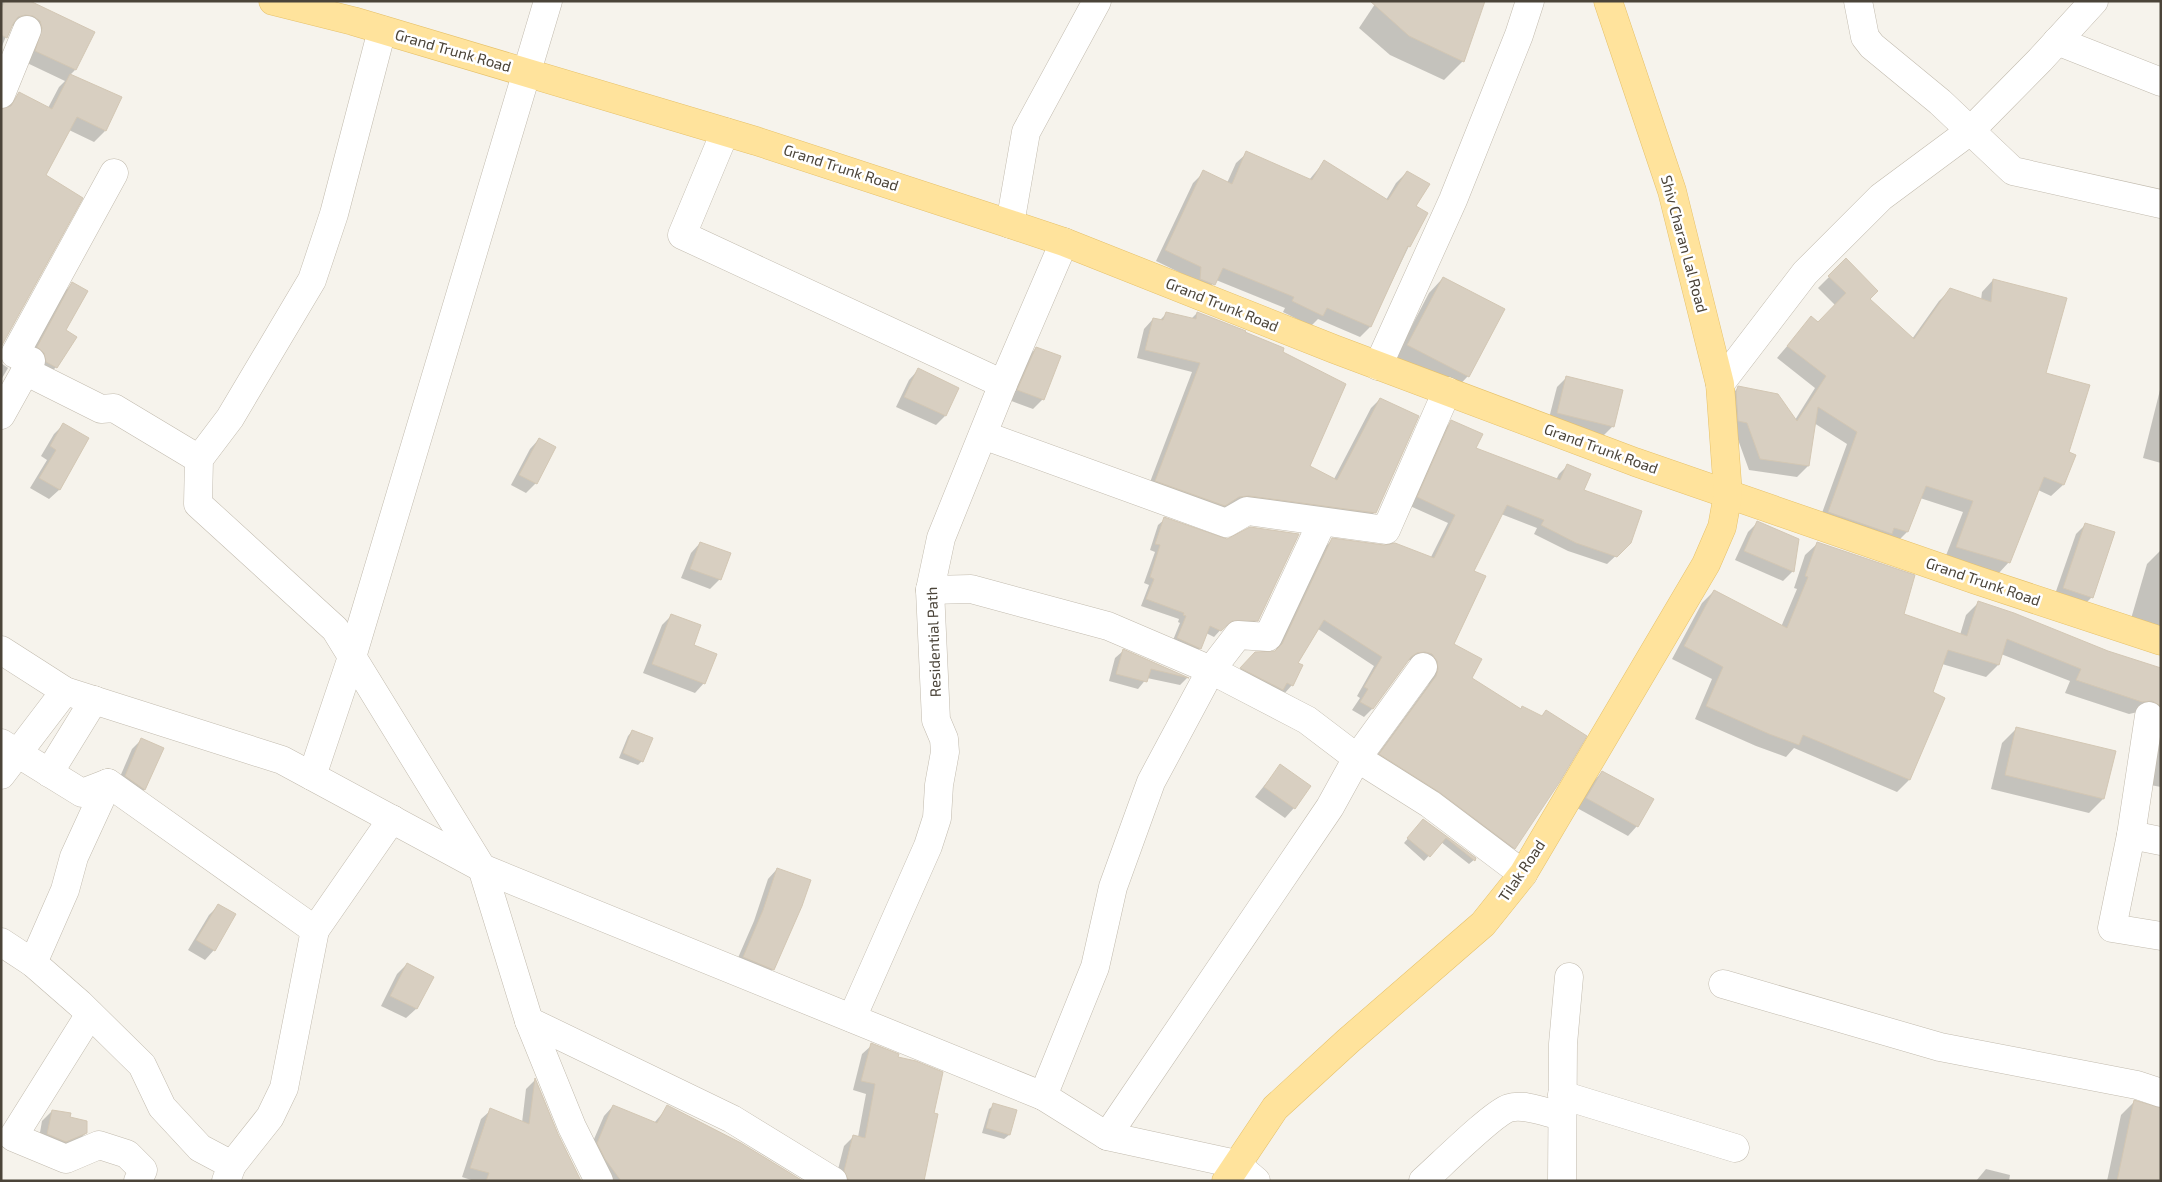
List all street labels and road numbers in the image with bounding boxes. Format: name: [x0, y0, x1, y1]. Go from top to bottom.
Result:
street label: Grand Trunk Road: [393, 25, 513, 75]
street label: Grand Trunk Road: [781, 140, 901, 194]
street label: Shiv Charan Lal Road: [1658, 173, 1712, 314]
street label: Grand Trunk Road: [1163, 273, 1281, 335]
street label: Grand Trunk Road: [1542, 419, 1661, 477]
street label: Grand Trunk Road: [1924, 553, 2043, 609]
street label: Residential Path: [922, 586, 944, 698]
street label: Tilak Road: [1494, 836, 1548, 905]

